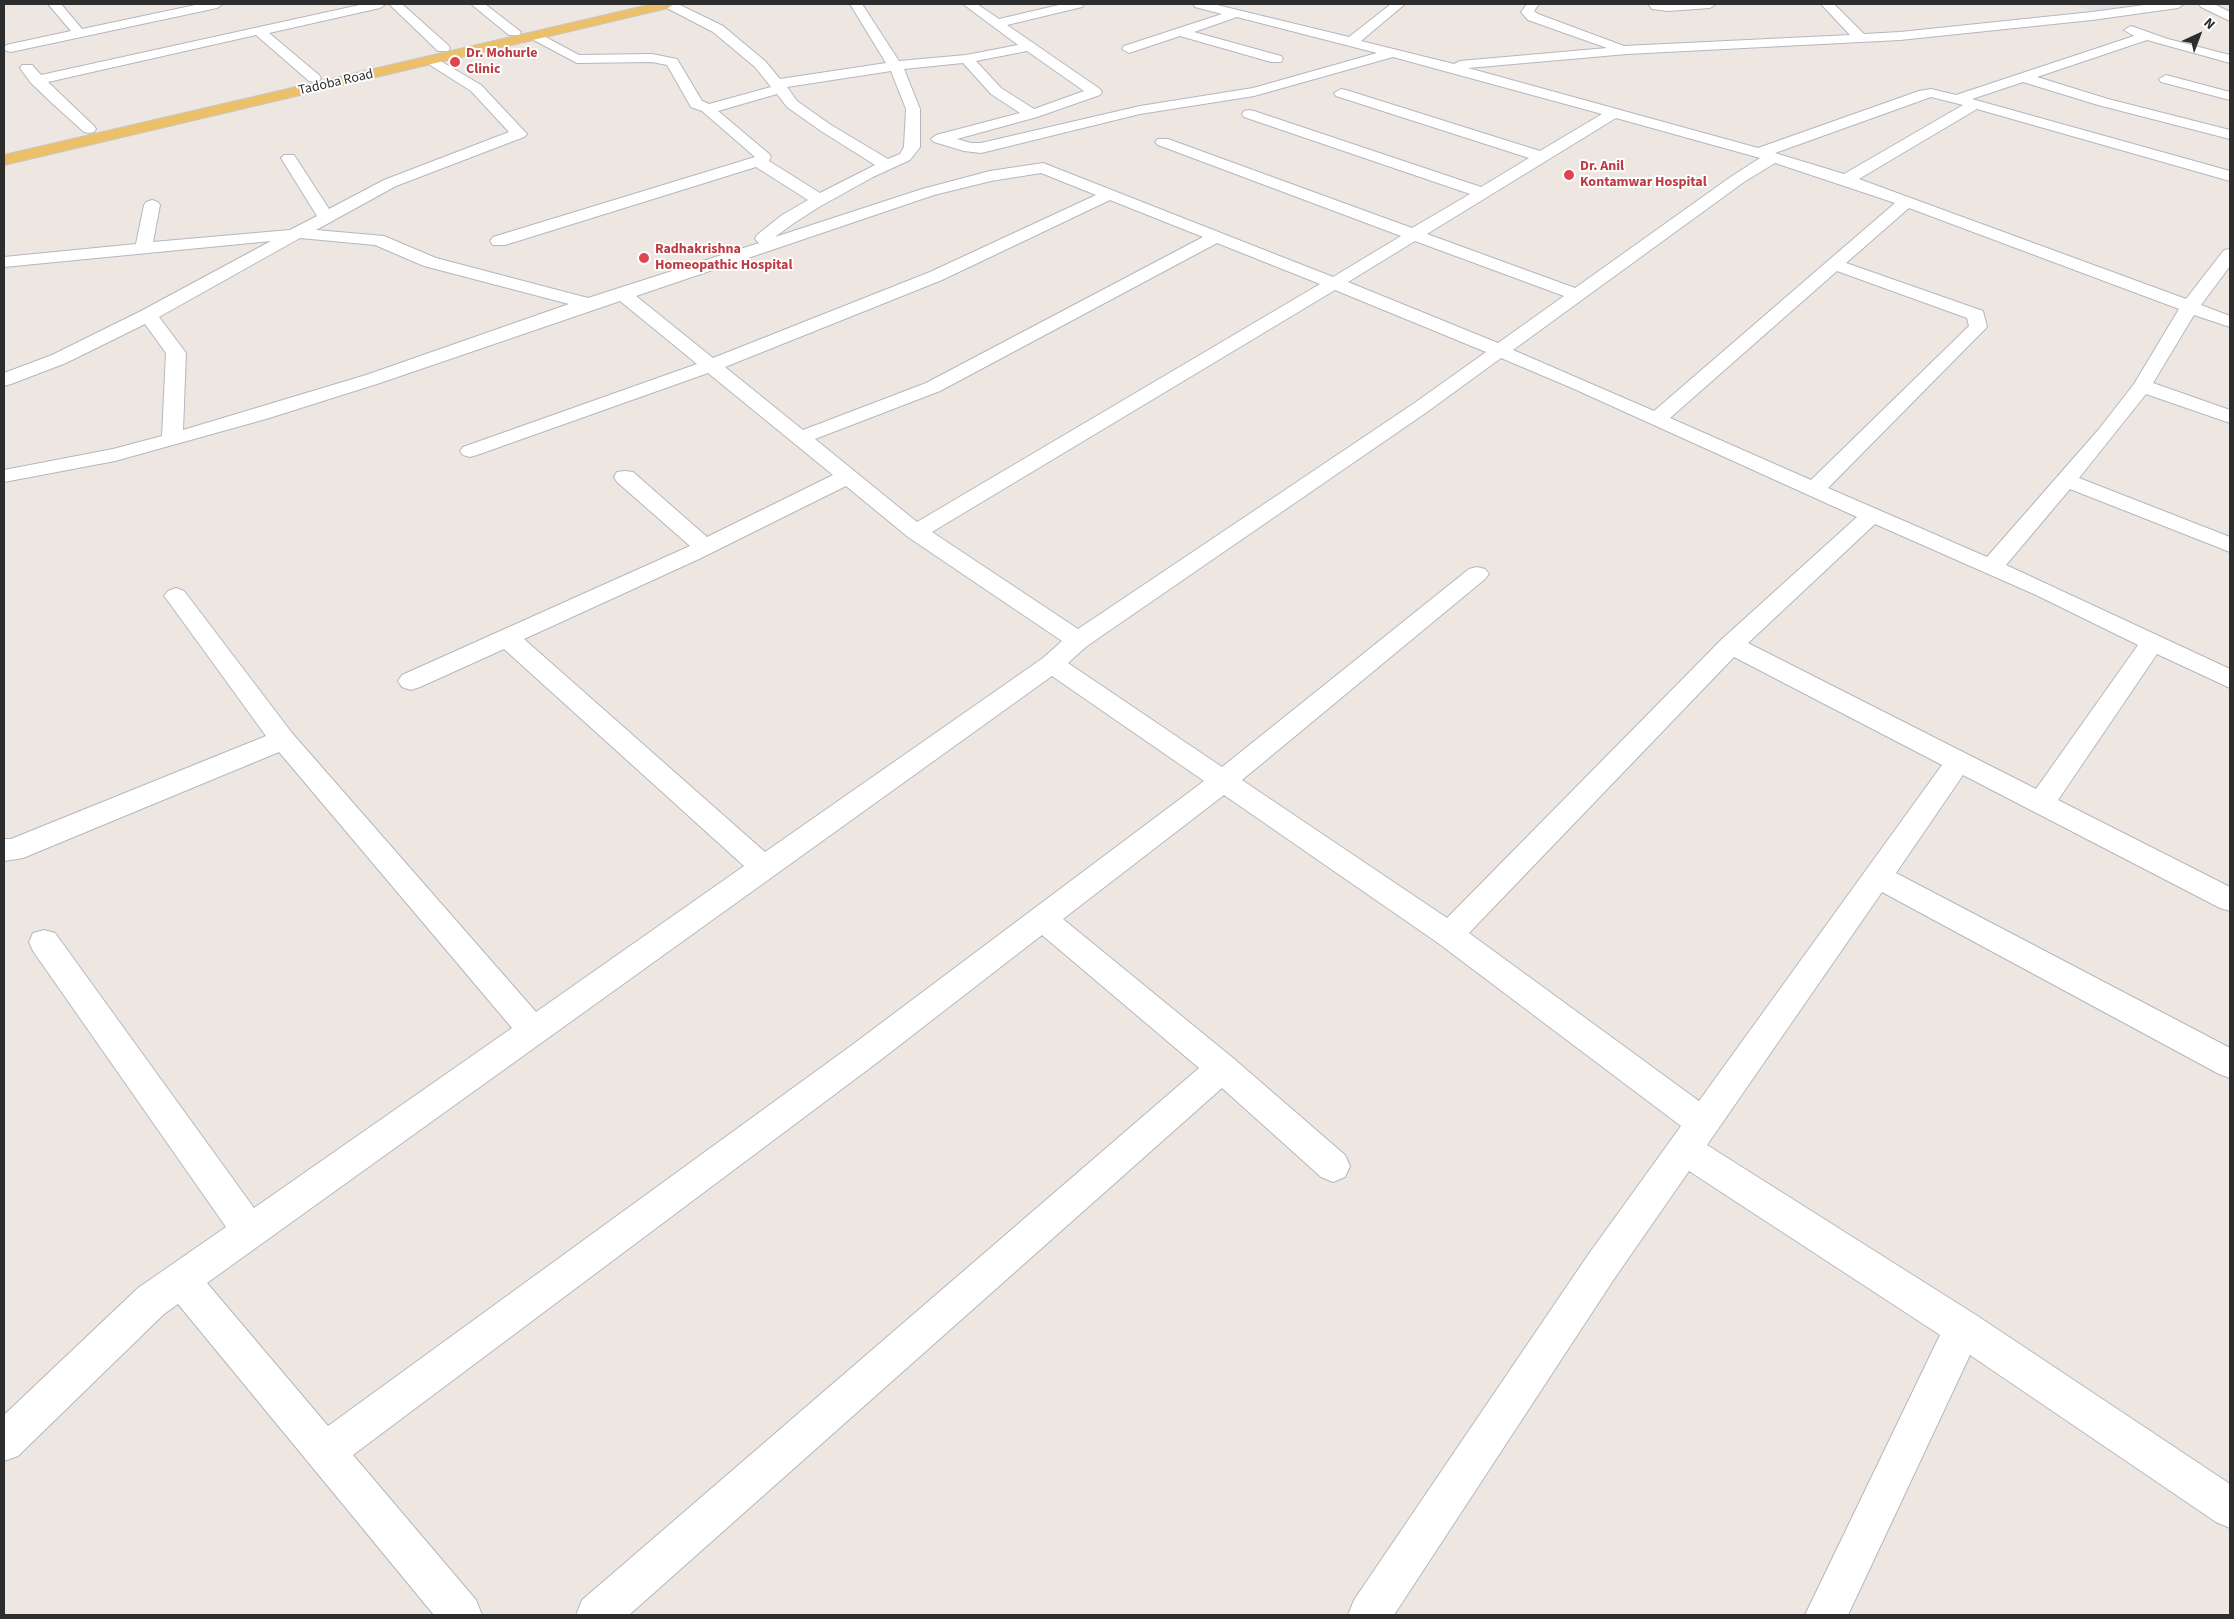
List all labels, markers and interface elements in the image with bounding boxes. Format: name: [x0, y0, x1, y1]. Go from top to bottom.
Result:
north arrow: [2174, 10, 2224, 60]
text: N: [2199, 14, 2219, 35]
place label: Dr. Mohurle Clinic: [466, 46, 537, 78]
marker: Dr. Mohurle Clinic: [448, 55, 462, 69]
street label: Tadoba Road: [297, 66, 375, 100]
place label: Dr. Anil Kontamwar Hospital: [1580, 159, 1707, 192]
marker: Dr. Anil Kontamwar Hospital: [1562, 168, 1576, 182]
place label: Radhakrishna Homeopathic Hospital: [655, 242, 792, 274]
marker: Radhakrishna Homeopathic Hospital: [637, 251, 651, 265]

